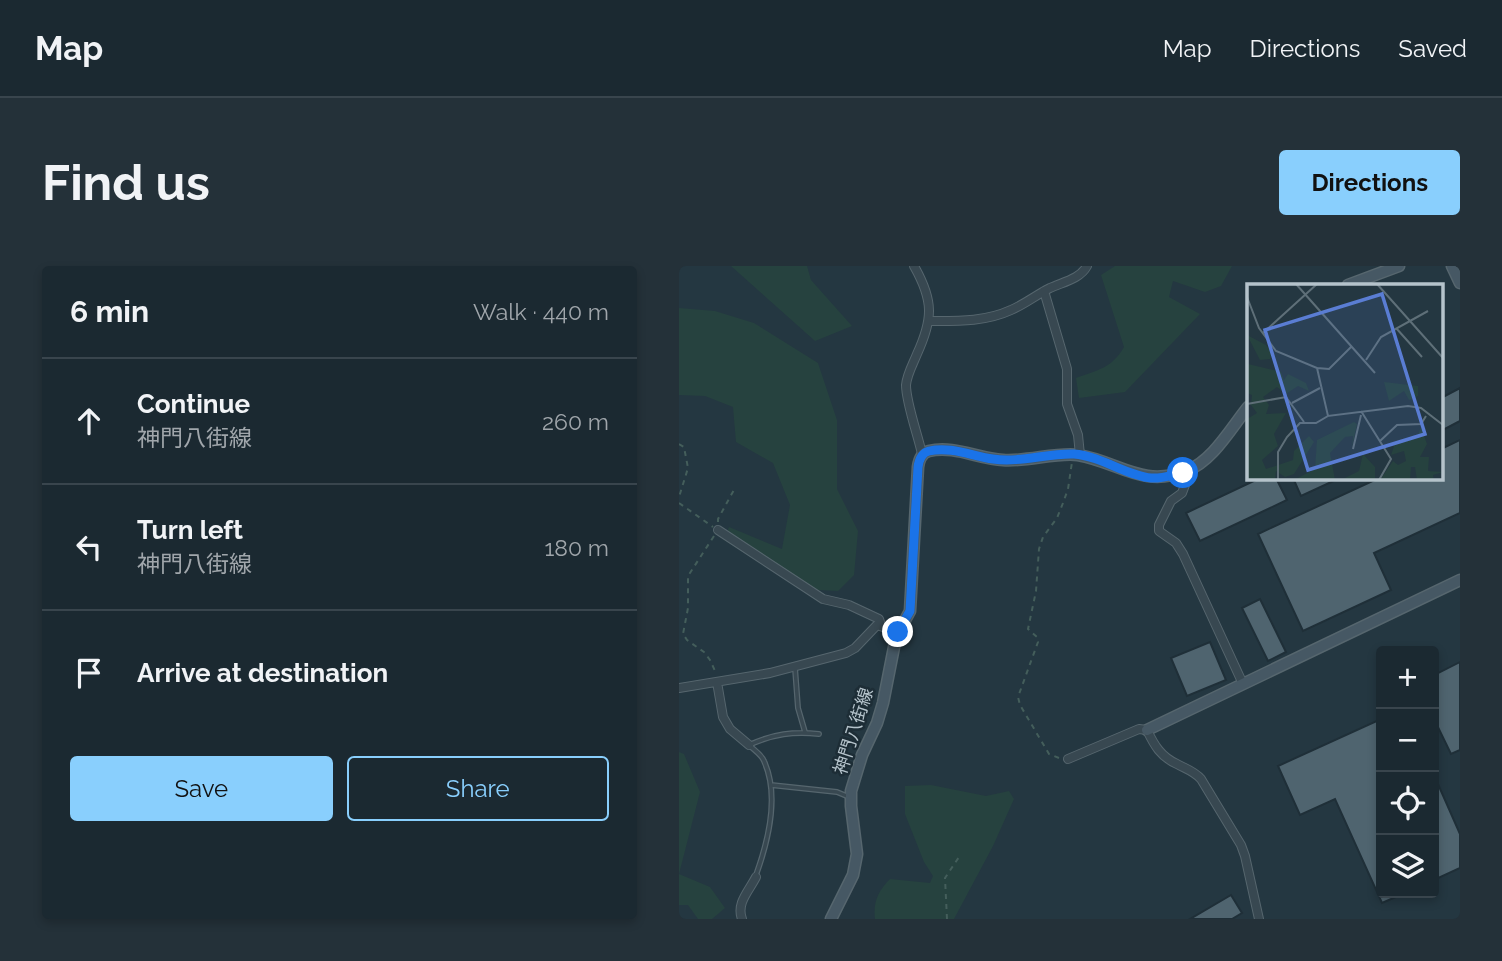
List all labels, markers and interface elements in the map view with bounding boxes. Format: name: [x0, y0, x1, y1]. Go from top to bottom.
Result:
text: Map: [35, 29, 103, 68]
text: Map: [1163, 34, 1212, 63]
text: Directions: [1250, 34, 1360, 63]
text: Saved: [1398, 34, 1467, 63]
button: Directions: [1279, 150, 1460, 215]
text: Find us: [42, 154, 210, 211]
inset map: [1247, 284, 1443, 480]
text: 6 min: [70, 294, 149, 329]
text: Walk · 440 m: [473, 298, 609, 325]
text: Continue: [137, 389, 250, 419]
icon: ahead: [70, 402, 108, 440]
text: 260 m: [542, 408, 609, 435]
text: 神門八街線: [137, 424, 252, 451]
route start: [1167, 457, 1198, 488]
text: Turn left: [137, 515, 243, 545]
icon: left: [70, 528, 108, 566]
text: 180 m: [544, 534, 609, 561]
text: 神門八街線: [137, 550, 252, 577]
route end: [882, 616, 913, 647]
map controls: [1376, 646, 1439, 898]
button: +: [1376, 646, 1439, 709]
icon: arrive: [70, 654, 108, 692]
text: Arrive at destination: [137, 658, 388, 688]
street label: 神門八街線: [829, 685, 877, 777]
button: −: [1376, 709, 1439, 772]
button: Save: [70, 756, 333, 821]
button: Share: [347, 756, 609, 821]
button: locate: [1376, 772, 1439, 835]
button: layers: [1376, 835, 1439, 898]

